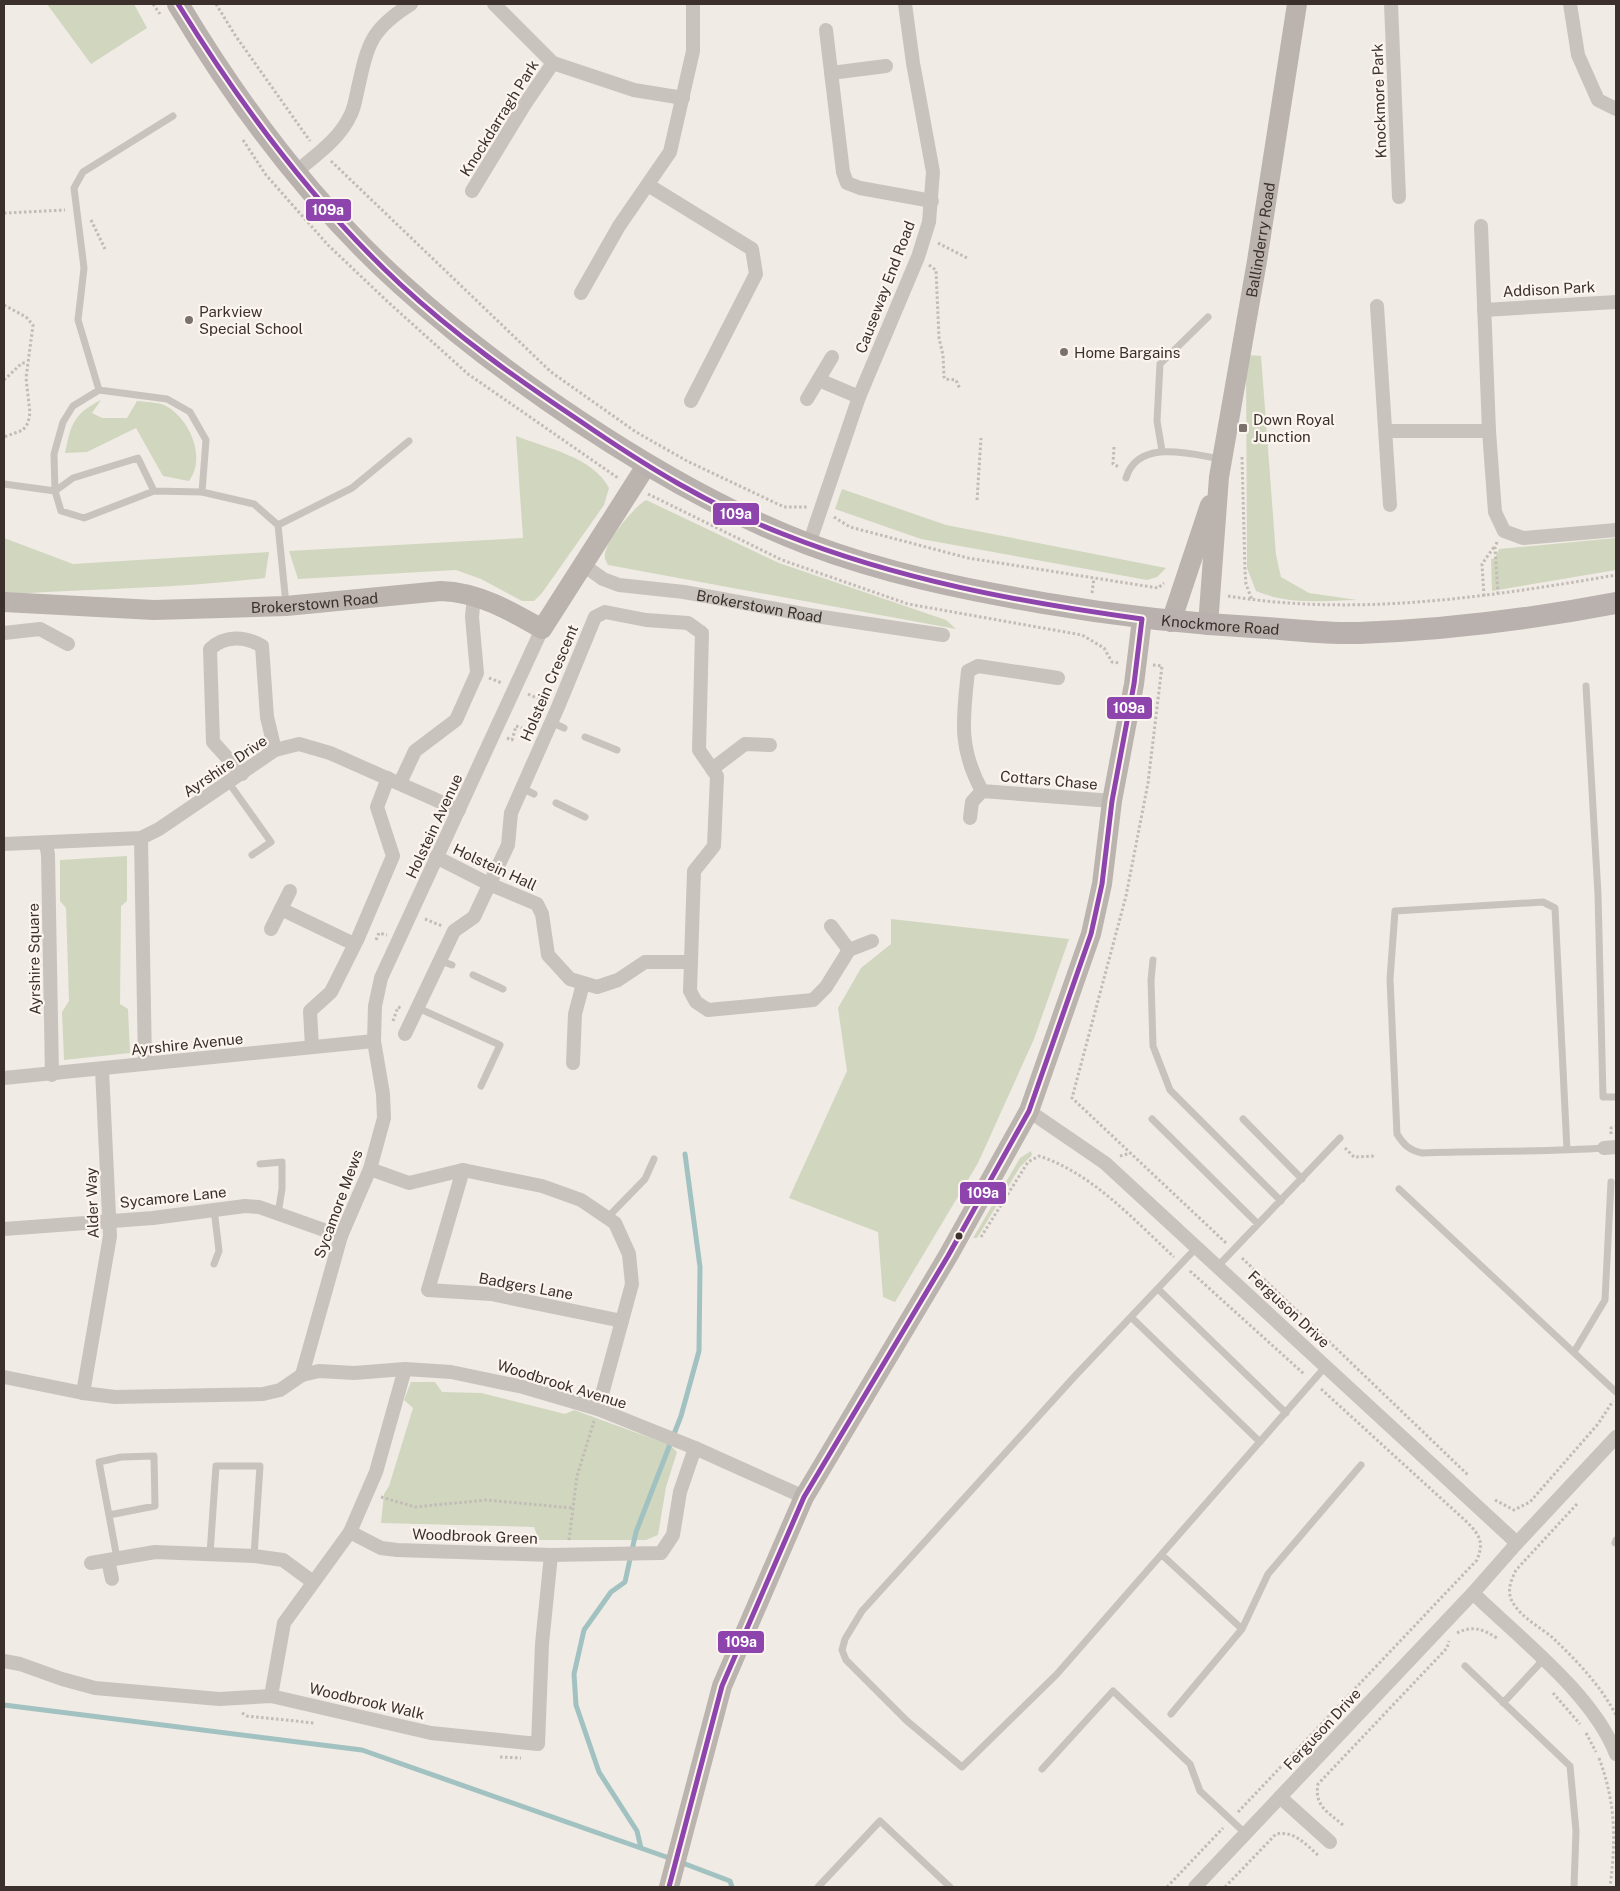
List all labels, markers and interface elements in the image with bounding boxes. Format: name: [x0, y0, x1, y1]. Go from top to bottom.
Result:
street label: Knockmore Park: [1368, 43, 1390, 159]
street label: Knockdarragh Park: [456, 57, 542, 179]
street label: Ballinderry Road: [1242, 181, 1278, 299]
line badge: 109a: [305, 198, 352, 222]
text: 109a: [312, 202, 344, 218]
street label: Causeway End Road: [852, 218, 918, 356]
street label: Addison Park: [1502, 278, 1596, 300]
place label: Parkview Special School: [199, 303, 303, 337]
marker: Parkview Special School: [183, 314, 195, 326]
place label: Home Bargains: [1074, 344, 1180, 361]
marker: Home Bargains: [1058, 346, 1070, 358]
place label: Down Royal Junction: [1253, 411, 1335, 445]
marker: Down Royal Junction: [1237, 422, 1249, 434]
line badge: 109a: [712, 502, 760, 526]
text: 109a: [720, 506, 752, 522]
street label: Brokerstown Road: [695, 586, 824, 625]
street label: Brokerstown Road: [251, 589, 379, 616]
street label: Knockmore Road: [1160, 611, 1280, 637]
street label: Holstein Crescent: [517, 622, 581, 744]
line badge: 109a: [1106, 696, 1153, 720]
text: 109a: [1113, 700, 1145, 716]
street label: Ayrshire Drive: [180, 732, 270, 800]
street label: Cottars Chase: [1000, 767, 1098, 793]
street label: Holstein Avenue: [402, 771, 466, 881]
street label: Holstein Hall: [450, 840, 540, 894]
street label: Ayrshire Square: [25, 903, 43, 1015]
street label: Ayrshire Avenue: [130, 1030, 244, 1058]
street label: Sycamore Mews: [310, 1147, 366, 1261]
street label: Alder Way: [82, 1167, 102, 1239]
line badge: 109a: [959, 1181, 1007, 1205]
street label: Sycamore Lane: [119, 1183, 227, 1211]
text: 109a: [967, 1185, 999, 1201]
unlabelled marker: [954, 1231, 964, 1241]
street label: Ferguson Drive: [1245, 1267, 1333, 1351]
street label: Badgers Lane: [477, 1269, 575, 1303]
street label: Woodbrook Avenue: [495, 1356, 629, 1412]
street label: Woodbrook Green: [412, 1525, 538, 1547]
line badge: 109a: [717, 1630, 765, 1654]
text: 109a: [725, 1634, 757, 1650]
street label: Woodbrook Walk: [308, 1679, 426, 1723]
street label: Ferguson Drive: [1280, 1685, 1364, 1773]

